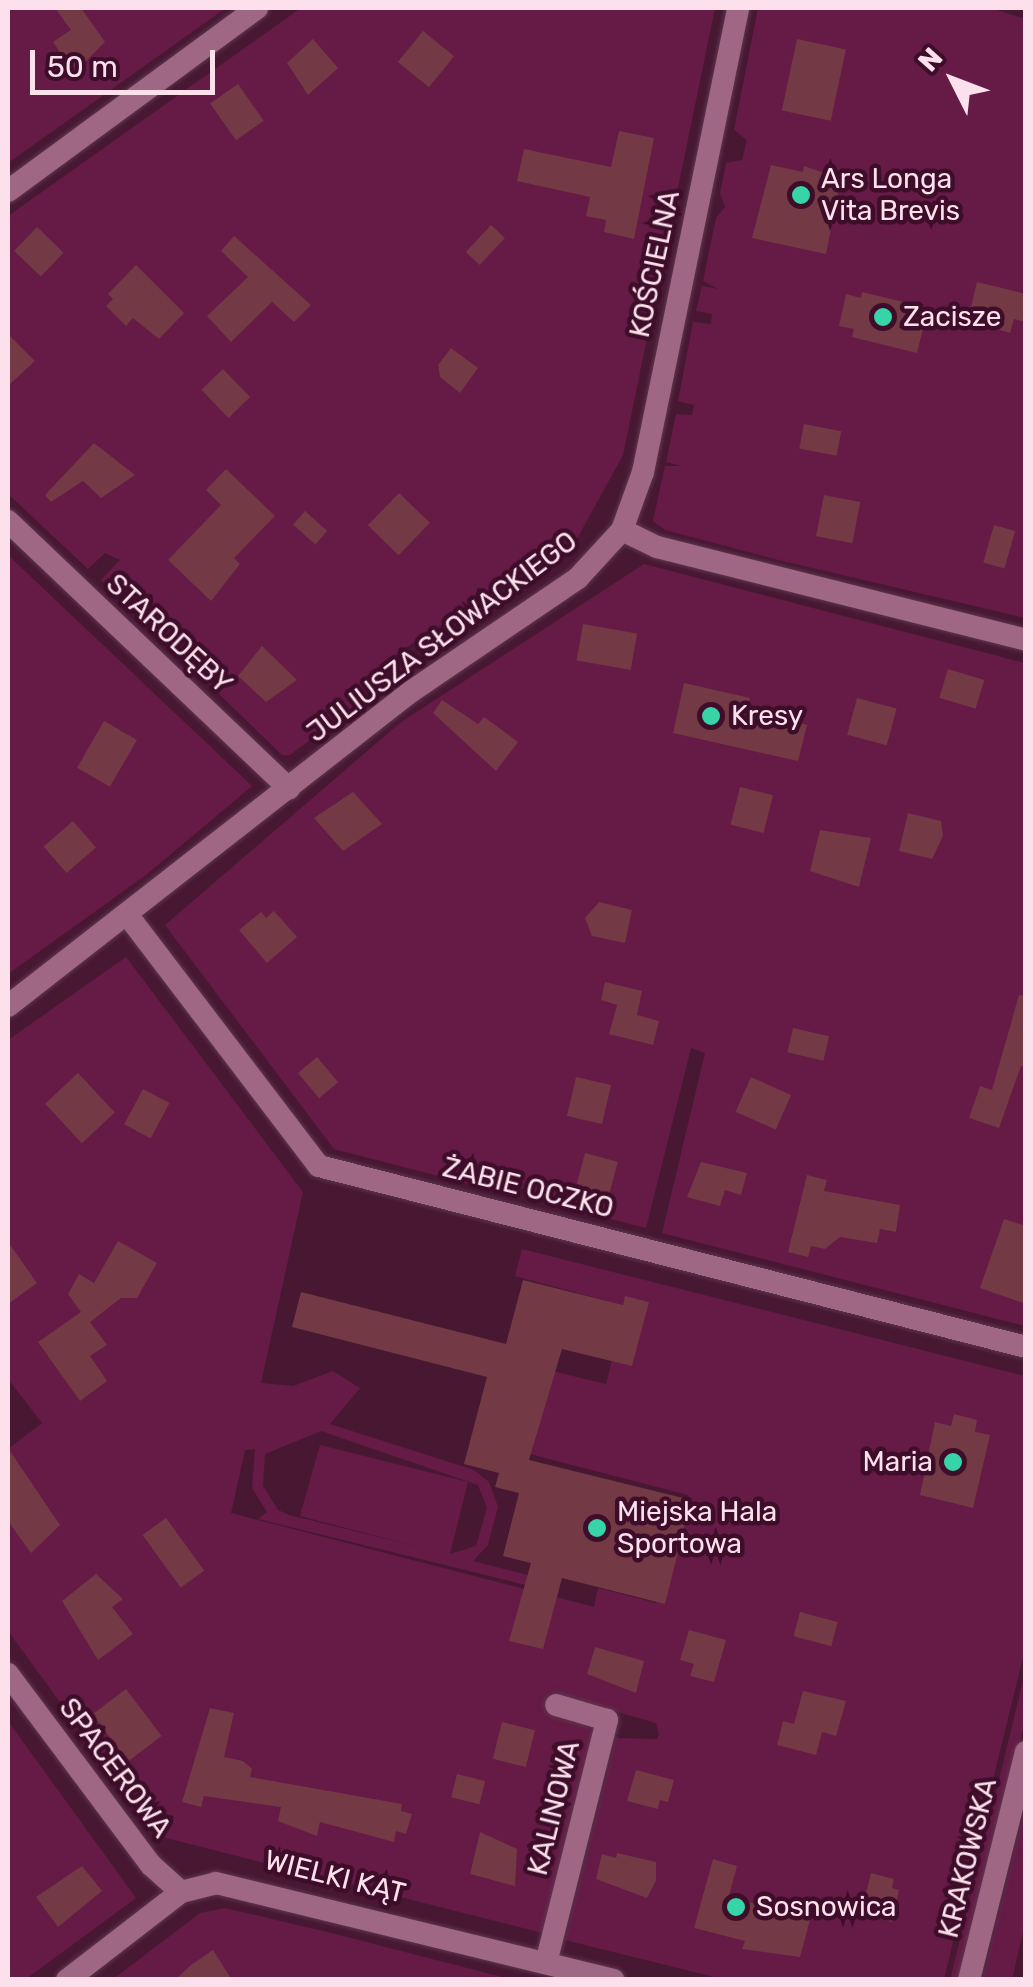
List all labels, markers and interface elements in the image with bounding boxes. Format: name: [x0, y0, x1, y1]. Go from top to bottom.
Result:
scale bar: [35, 30, 220, 92]
north arrow: [903, 30, 1003, 130]
text: N: [911, 41, 949, 78]
text: 50 m: [47, 49, 118, 85]
place label: Ars Longa Vita Brevis: [821, 162, 960, 228]
marker: Ars Longa Vita Brevis: [790, 184, 812, 206]
street label: KOŚCIELNA: [623, 187, 687, 341]
place label: Zacisze: [903, 300, 1002, 334]
marker: Zacisze: [872, 306, 894, 328]
street label: JULIUSZA SŁOWACKIEGO: [300, 524, 584, 750]
street label: STARODĘBY: [99, 567, 239, 701]
place label: Kresy: [731, 699, 803, 733]
marker: Kresy: [700, 705, 722, 727]
street label: ŻABIE OCZKO: [439, 1151, 617, 1225]
place label: Maria: [862, 1445, 933, 1479]
marker: Maria: [942, 1451, 964, 1473]
place label: Miejska Hala Sportowa: [617, 1495, 777, 1561]
marker: Miejska Hala Sportowa: [586, 1517, 608, 1539]
street label: SPACEROWA: [52, 1692, 178, 1844]
street label: KALINOWA: [521, 1737, 587, 1879]
street label: KRAKOWSKA: [932, 1775, 1004, 1941]
street label: WIELKI KĄT: [261, 1843, 409, 1911]
place label: Sosnowica: [756, 1890, 897, 1924]
marker: Sosnowica: [725, 1896, 747, 1918]

